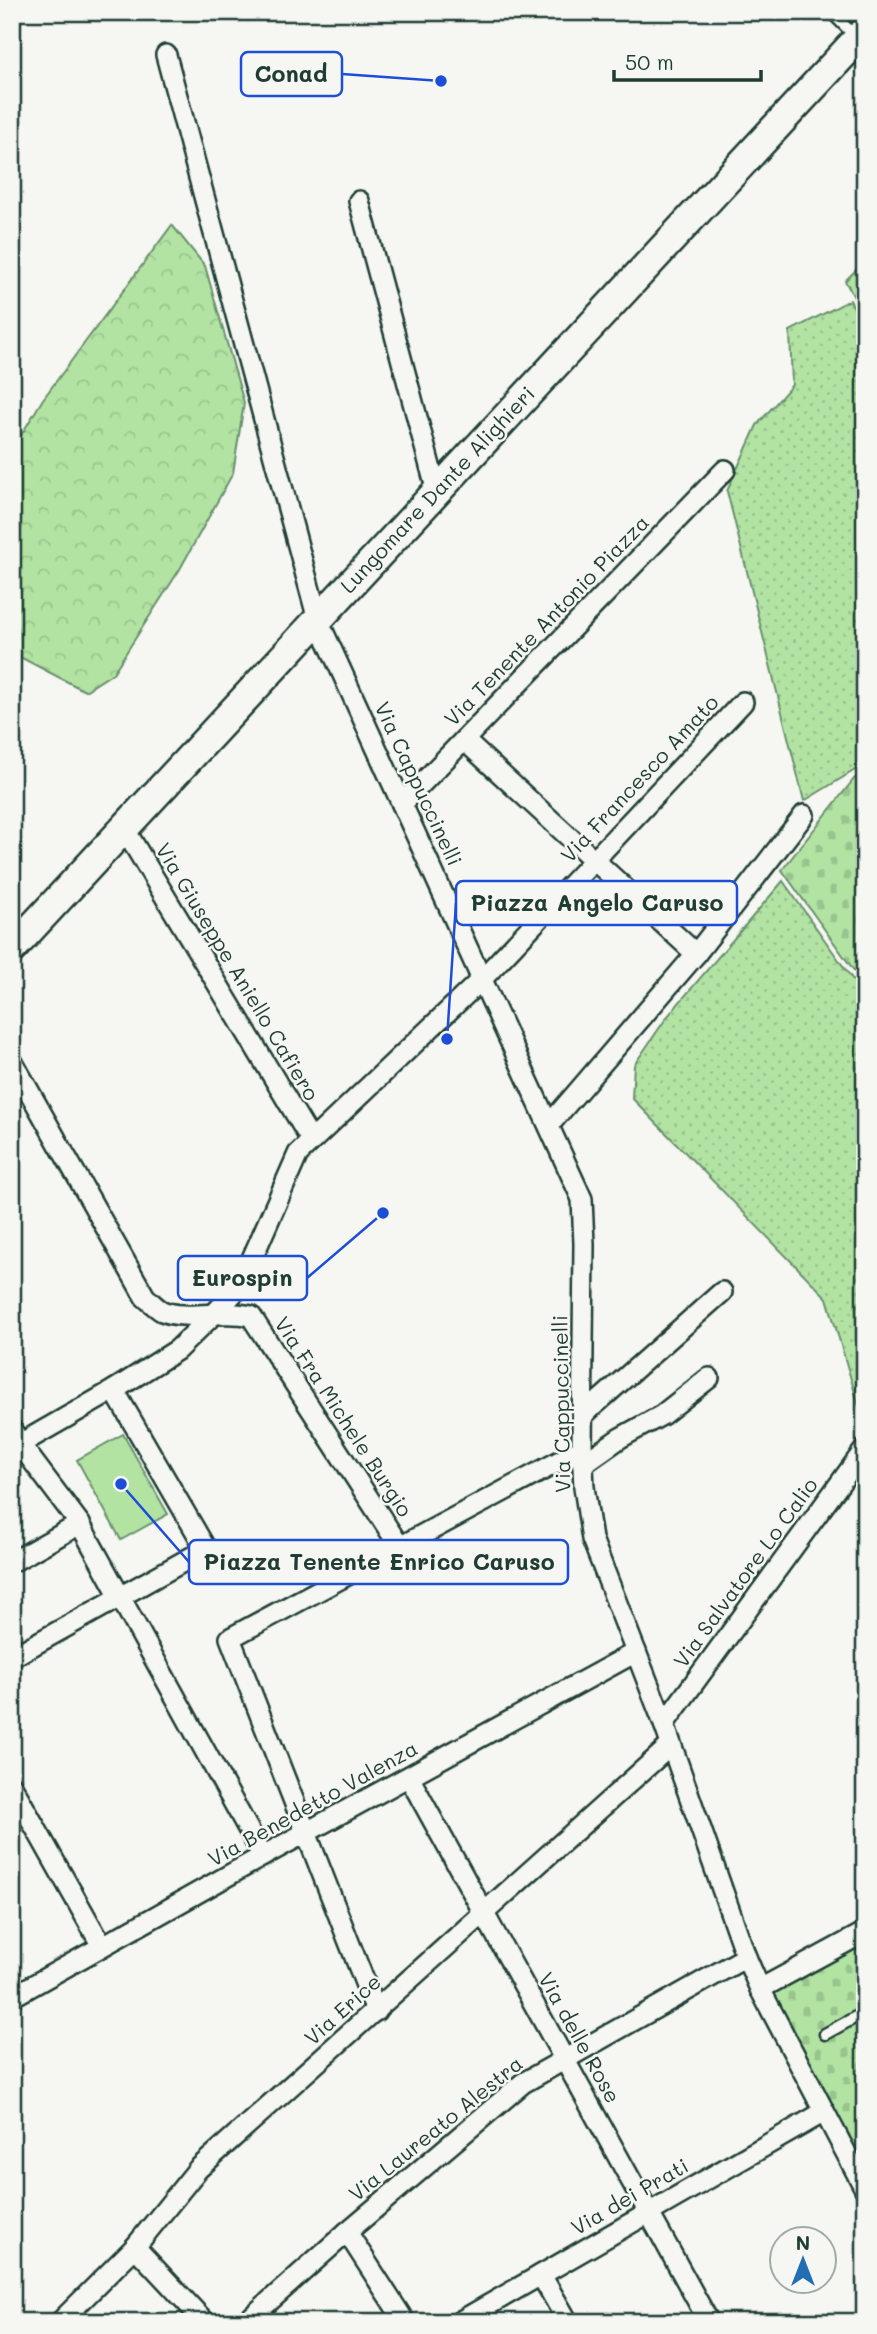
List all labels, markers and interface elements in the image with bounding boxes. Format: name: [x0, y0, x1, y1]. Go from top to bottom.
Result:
scale bar: [614, 38, 762, 82]
text: 50 m: [625, 48, 674, 75]
callout: Conad: [241, 52, 342, 96]
text: Conad: [255, 58, 327, 88]
street label: Lungomare Dante Alighieri: [334, 380, 540, 598]
street label: Via Tenente Antonio Piazza: [438, 509, 654, 731]
street label: Via Francesco Amato: [554, 688, 724, 868]
street label: Via Cappuccinelli: [370, 697, 469, 870]
street label: Via Giuseppe Aniello Cafiero: [150, 837, 326, 1105]
callout: Piazza Angelo Caruso: [456, 881, 737, 925]
text: Piazza Angelo Caruso: [471, 887, 724, 917]
callout: Eurospin: [178, 1256, 307, 1300]
text: Eurospin: [192, 1262, 292, 1292]
street label: Via Fra Michele Burgio: [269, 1311, 419, 1521]
street label: Via Cappuccinelli: [545, 1315, 576, 1493]
street label: Via Salvatore Lo Calio: [667, 1472, 823, 1672]
callout: Piazza Tenente Enrico Caruso: [189, 1540, 568, 1584]
text: Piazza Tenente Enrico Caruso: [203, 1546, 555, 1576]
street label: Via Benedetto Valenza: [203, 1734, 422, 1872]
street label: Via Erice: [298, 1967, 386, 2050]
street label: Via delle Rose: [533, 1967, 627, 2107]
street label: Via Laureato Alestra: [343, 2049, 528, 2206]
street label: Via dei Prati: [566, 2151, 693, 2240]
north arrow: [768, 2226, 838, 2296]
text: N: [796, 2230, 810, 2255]

